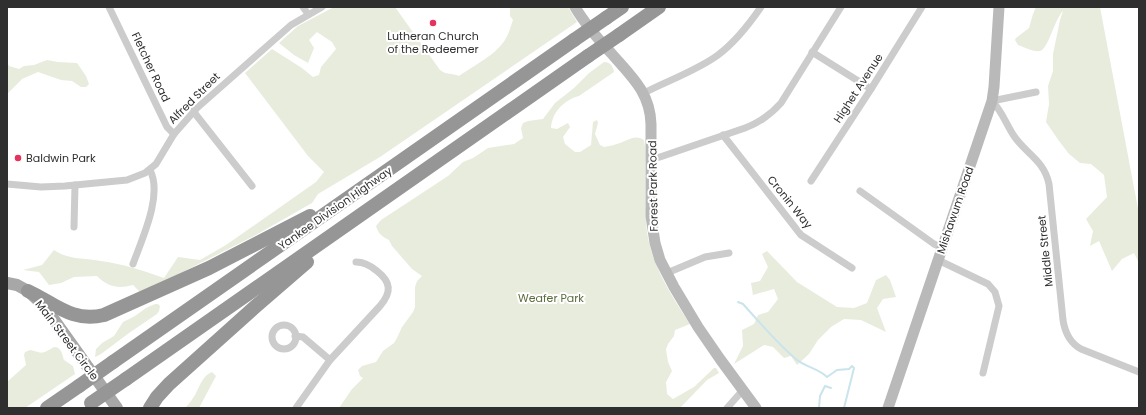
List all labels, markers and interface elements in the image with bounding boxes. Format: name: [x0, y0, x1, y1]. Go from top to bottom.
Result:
marker: Lutheran Church of the Redeemer: [428, 18, 438, 28]
place label: Lutheran Church of the Redeemer: [387, 28, 479, 57]
street label: Fletcher Road: [128, 30, 174, 104]
street label: Highet Avenue: [830, 50, 887, 126]
street label: Alfred Street: [165, 69, 223, 127]
street label: Forest Park Road: [644, 140, 662, 232]
place label: Baldwin Park: [26, 150, 96, 166]
marker: Baldwin Park: [13, 153, 23, 163]
street label: Yankee Division Highway: [275, 162, 396, 253]
street label: Mishawum Road: [933, 164, 977, 256]
street label: Cronin Way: [764, 172, 817, 232]
street label: Middle Street: [1033, 214, 1057, 288]
park label: Weafer Park: [518, 290, 584, 306]
street label: Main Street Circle: [32, 297, 102, 383]

